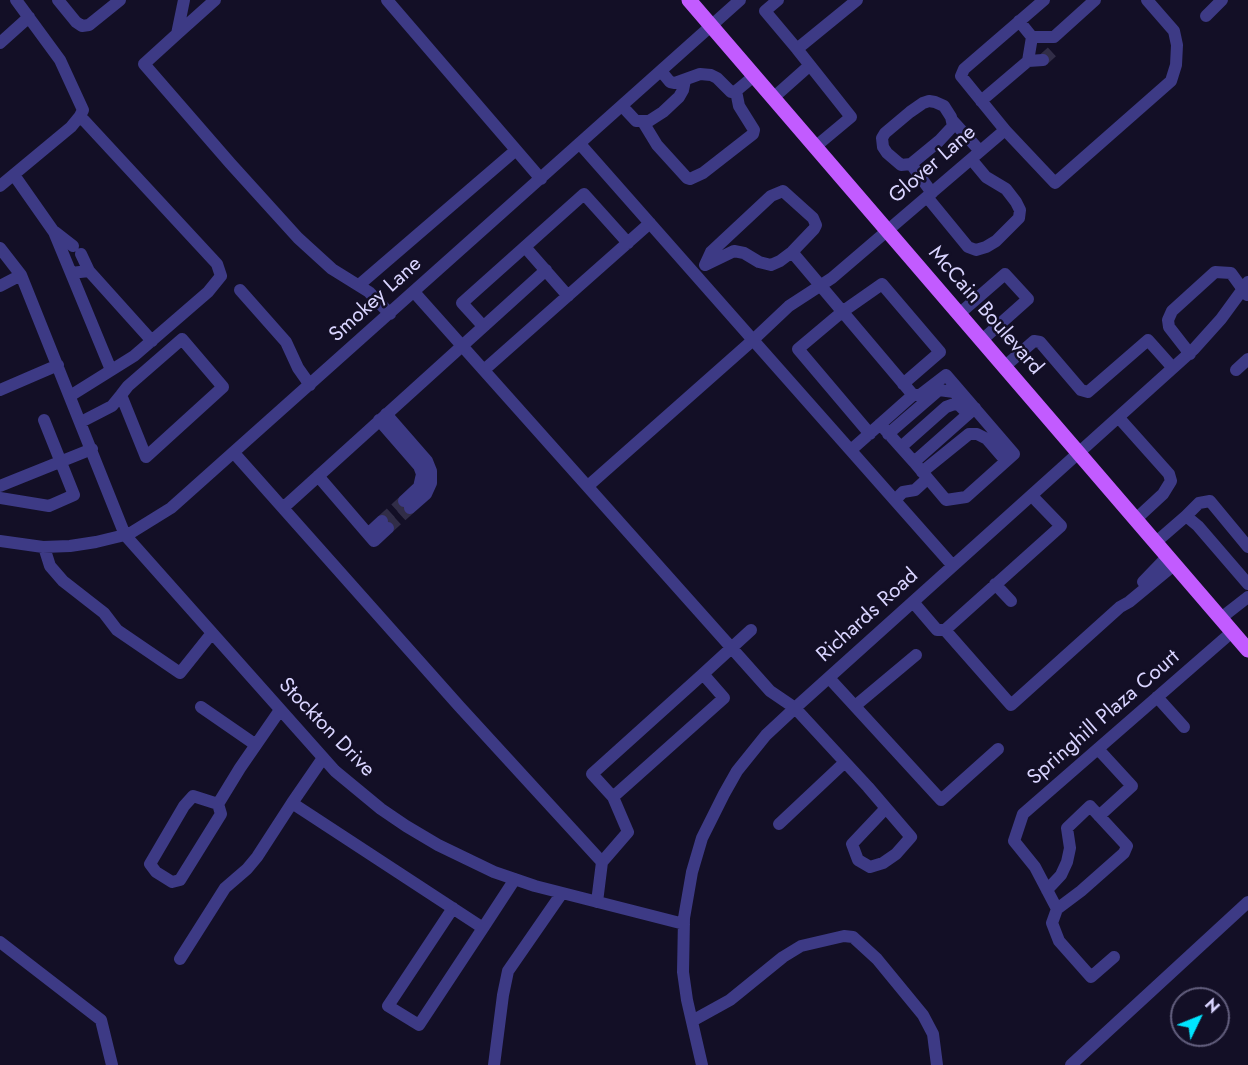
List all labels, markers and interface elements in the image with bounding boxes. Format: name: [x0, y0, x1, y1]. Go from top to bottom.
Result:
street label: Glover Lane: [884, 120, 982, 210]
street label: McCain Boulevard: [922, 241, 1048, 381]
street label: Smokey Lane: [325, 252, 427, 348]
street label: Richards Road: [812, 564, 924, 668]
street label: Springhill Plaza Court: [1023, 645, 1185, 791]
street label: Stockton Drive: [273, 673, 379, 783]
north arrow: [1170, 987, 1230, 1047]
text: N: [1199, 993, 1225, 1018]

